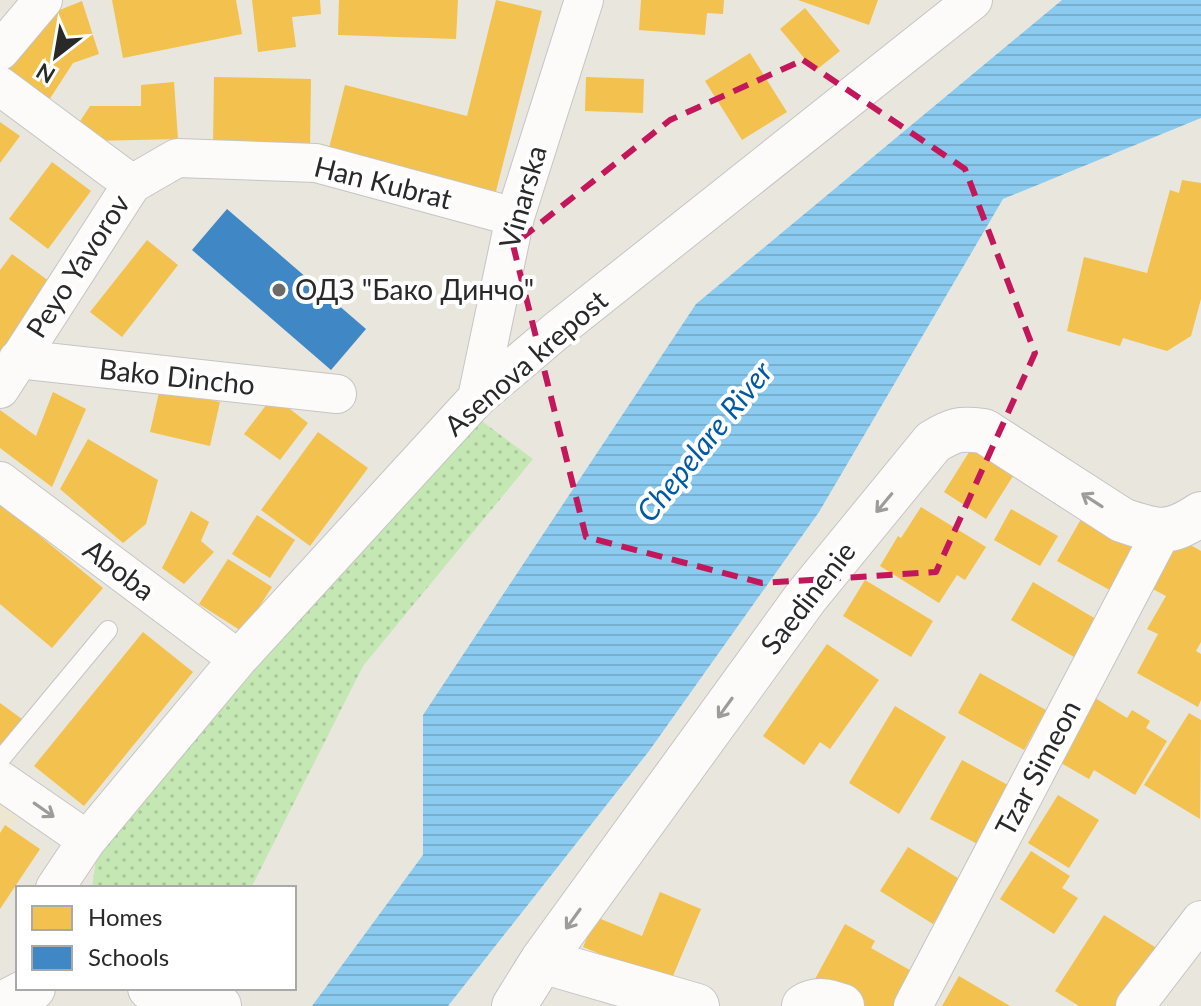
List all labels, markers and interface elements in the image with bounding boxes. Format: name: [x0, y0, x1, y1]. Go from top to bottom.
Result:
north arrow: [16, 16, 96, 96]
text: N: [31, 58, 60, 90]
street label: Vinarska: [491, 141, 553, 252]
street label: Han Kubrat: [311, 149, 456, 216]
street label: Peyo Yavorov: [18, 187, 136, 343]
place label: ОДЗ "Бако Динчо": [295, 272, 534, 306]
marker: ОДЗ "Бако Динчо": [270, 281, 288, 299]
street label: Asenova krepost: [437, 282, 614, 442]
street label: Bako Dincho: [98, 351, 257, 401]
water label: Chepelare River: [628, 353, 779, 528]
one-way arrow: [875, 492, 893, 512]
one-way arrow: [1081, 492, 1103, 509]
street label: Aboba: [77, 532, 162, 607]
street label: Saedinenie: [753, 534, 862, 661]
street label: Tzar Simeon: [987, 694, 1087, 841]
one-way arrow: [717, 697, 733, 719]
one-way arrow: [32, 802, 54, 818]
legend: [16, 886, 296, 990]
text: Homes: [88, 902, 162, 931]
one-way arrow: [565, 908, 582, 929]
text: Schools: [88, 942, 169, 971]

